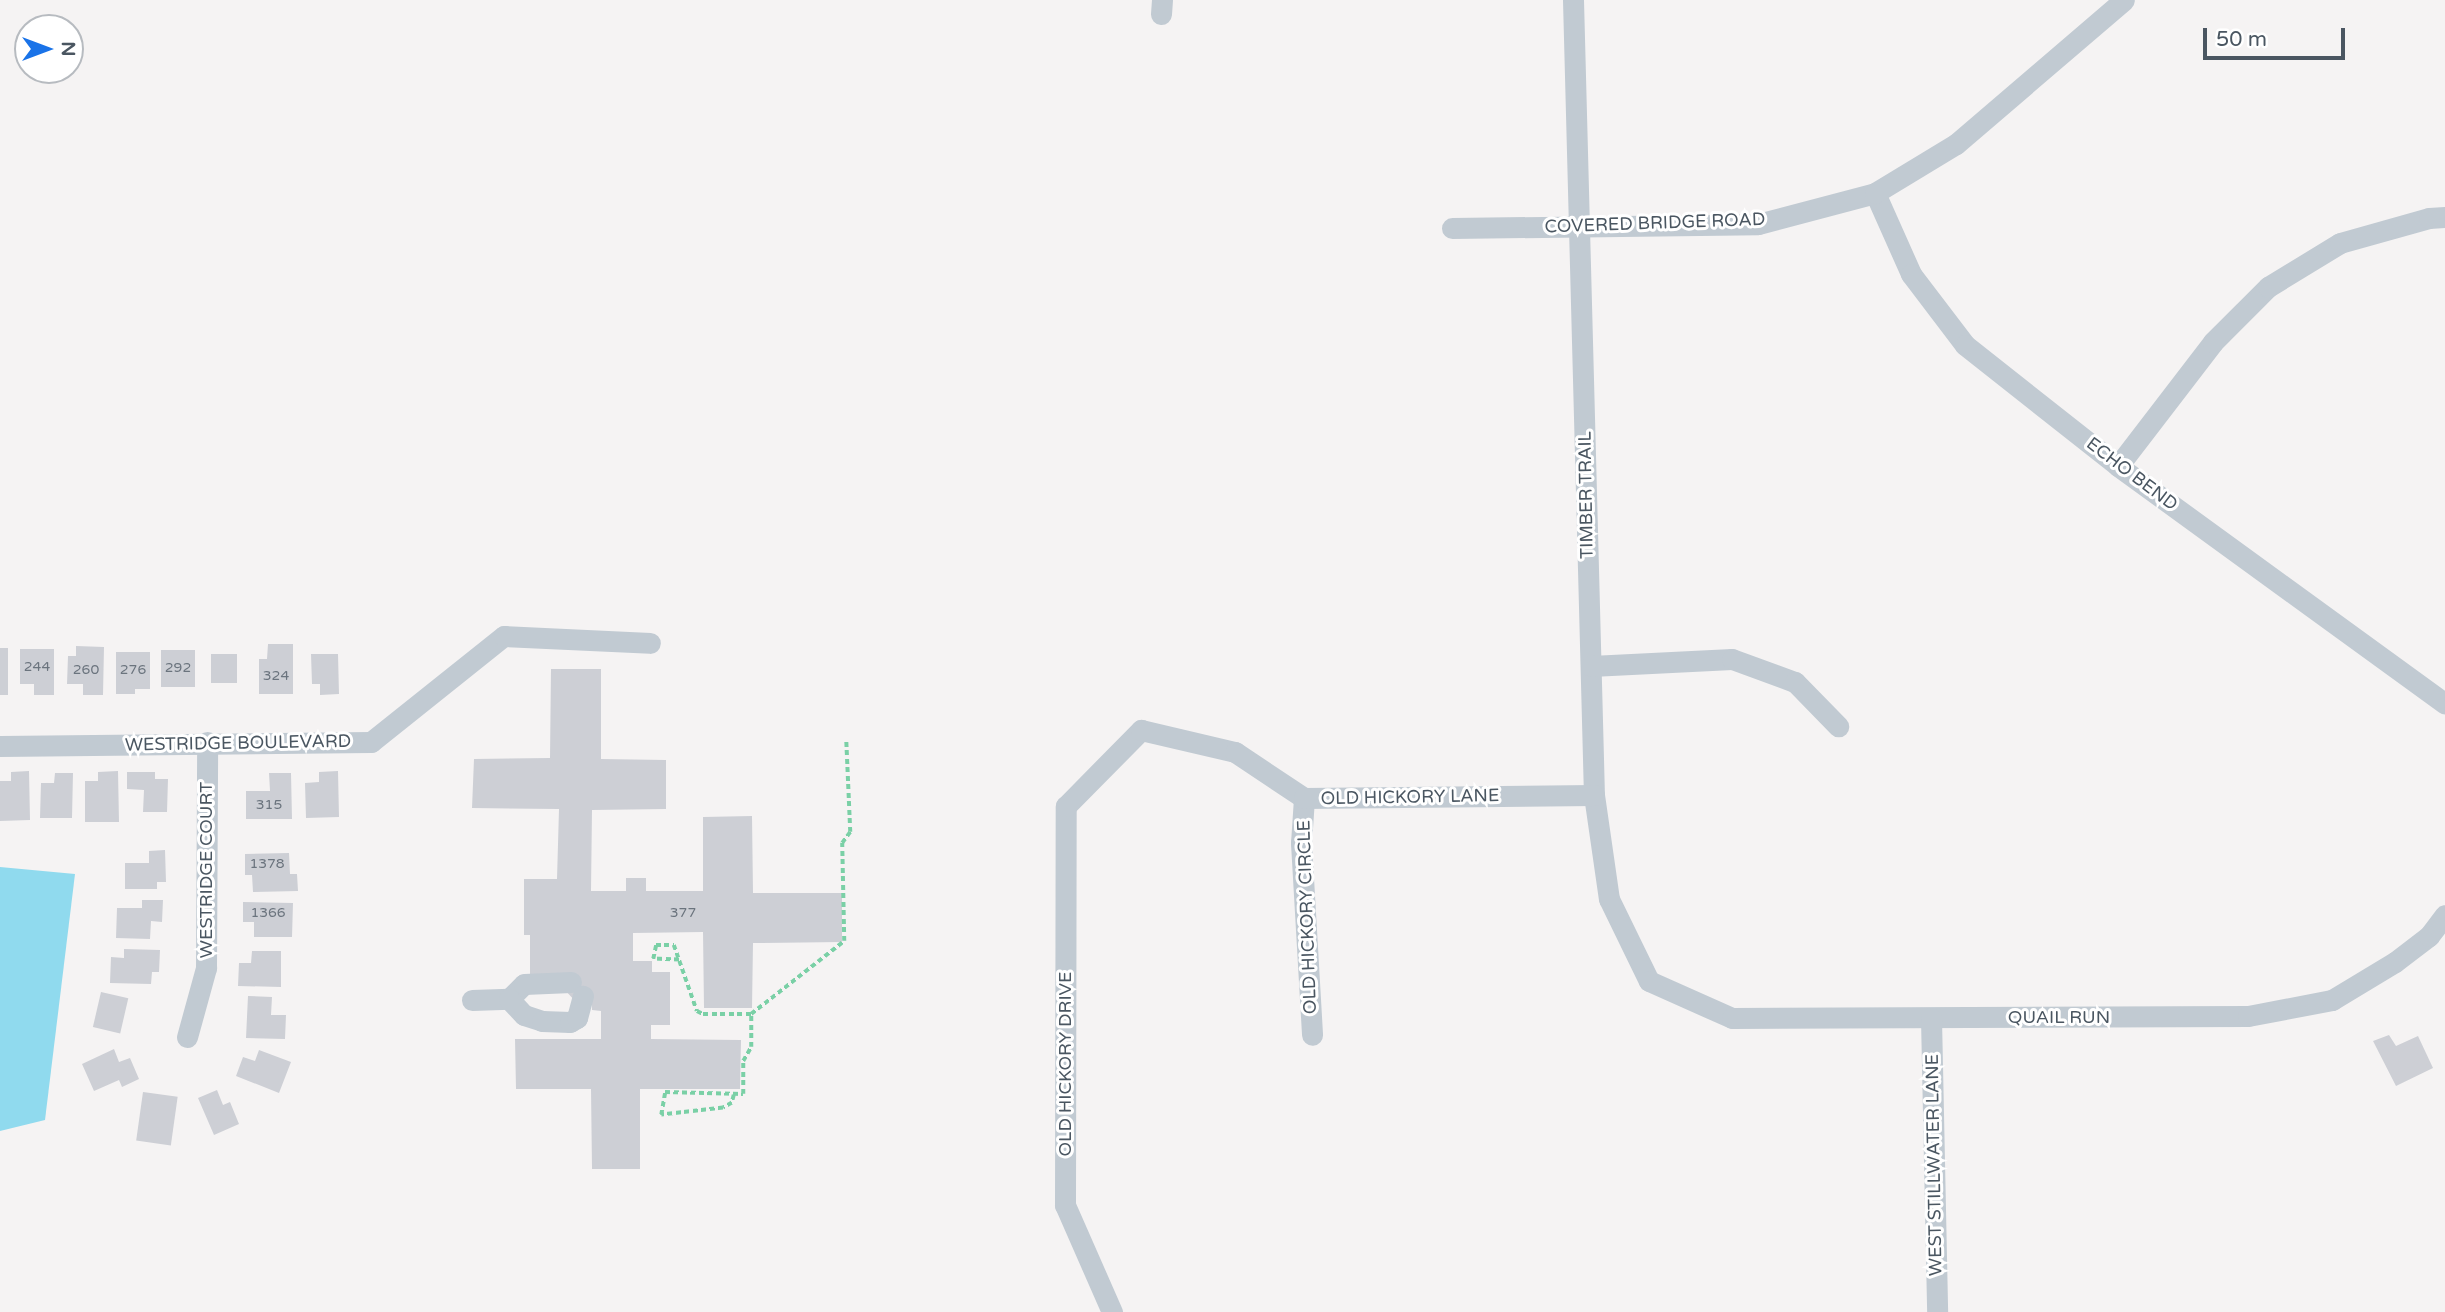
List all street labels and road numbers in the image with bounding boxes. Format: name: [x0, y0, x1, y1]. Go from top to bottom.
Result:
street label: COVERED BRIDGE ROAD: [1544, 208, 1766, 238]
street label: TIMBER TRAIL: [1574, 431, 1598, 559]
street label: ECHO BEND: [2082, 433, 2182, 515]
street label: WESTRIDGE BOULEVARD: [125, 730, 351, 756]
street label: WESTRIDGE COURT: [195, 782, 217, 958]
street label: OLD HICKORY LANE: [1320, 785, 1500, 809]
street label: OLD HICKORY CIRCLE: [1293, 820, 1321, 1014]
street label: OLD HICKORY DRIVE: [1054, 972, 1076, 1156]
street label: QUAIL RUN: [2008, 1006, 2110, 1028]
street label: WEST STILLWATER LANE: [1921, 1054, 1947, 1276]

